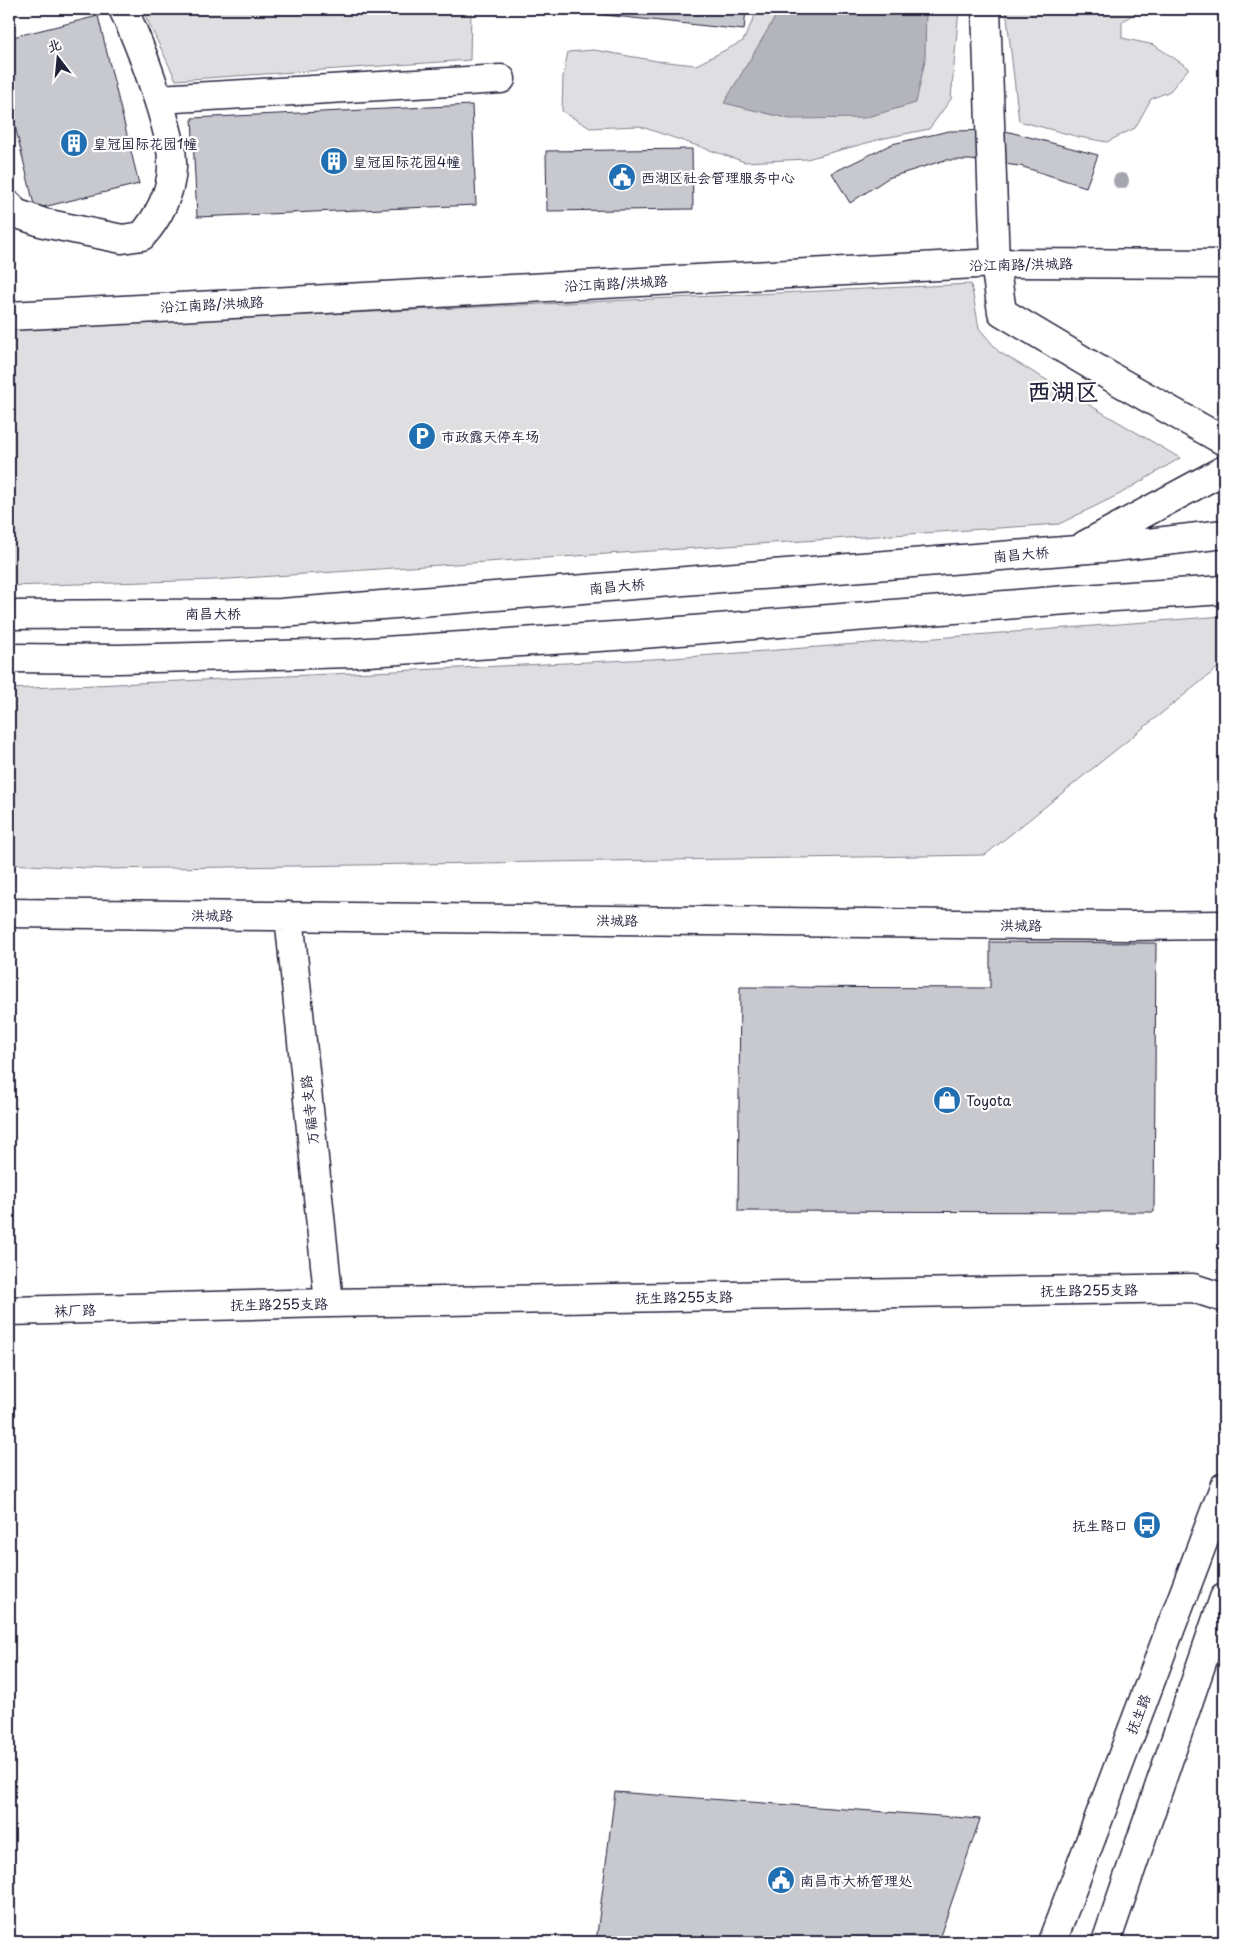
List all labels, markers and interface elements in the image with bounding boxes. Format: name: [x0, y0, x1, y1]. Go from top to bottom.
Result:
north arrow: [32, 32, 82, 82]
text: 北: [45, 33, 64, 57]
building icon: 皇冠国际花园1幢: [59, 128, 89, 158]
place label: 皇冠国际花园1幢: [93, 133, 197, 154]
building icon: 皇冠国际花园4幢: [319, 146, 349, 176]
place label: 皇冠国际花园4幢: [353, 151, 460, 172]
public building icon: 西湖区社会管理服务中心: [607, 162, 637, 192]
place label: 西湖区社会管理服务中心: [641, 167, 795, 188]
street label: 沿江南路/洪城路: [969, 253, 1073, 275]
street label: 沿江南路/洪城路: [564, 270, 668, 296]
street label: 沿江南路/洪城路: [160, 291, 264, 317]
district label: 西湖区: [1027, 372, 1099, 408]
parking icon: 市政露天停车场: [407, 421, 437, 451]
place label: 市政露天停车场: [441, 426, 539, 447]
street label: 南昌大桥: [992, 541, 1050, 567]
street label: 南昌大桥: [588, 573, 646, 599]
street label: 南昌大桥: [185, 603, 241, 624]
street label: 洪城路: [191, 904, 233, 926]
street label: 洪城路: [596, 909, 638, 931]
street label: 洪城路: [1000, 914, 1042, 936]
street label: 万福寺支路: [295, 1074, 323, 1146]
shop icon: Toyota: [932, 1085, 962, 1115]
place label: Toyota: [966, 1090, 1011, 1111]
street label: 抚生路255支路: [1040, 1279, 1138, 1301]
street label: 抚生路255支路: [635, 1286, 733, 1308]
street label: 抚生路255支路: [230, 1293, 328, 1315]
street label: 袜厂路: [54, 1299, 96, 1321]
bus stop icon: 抚生路口: [1132, 1510, 1162, 1540]
place label: 抚生路口: [1072, 1515, 1128, 1536]
street label: 抚生路: [1121, 1691, 1155, 1737]
public building icon: 南昌市大桥管理处: [766, 1865, 796, 1895]
place label: 南昌市大桥管理处: [800, 1870, 912, 1891]

